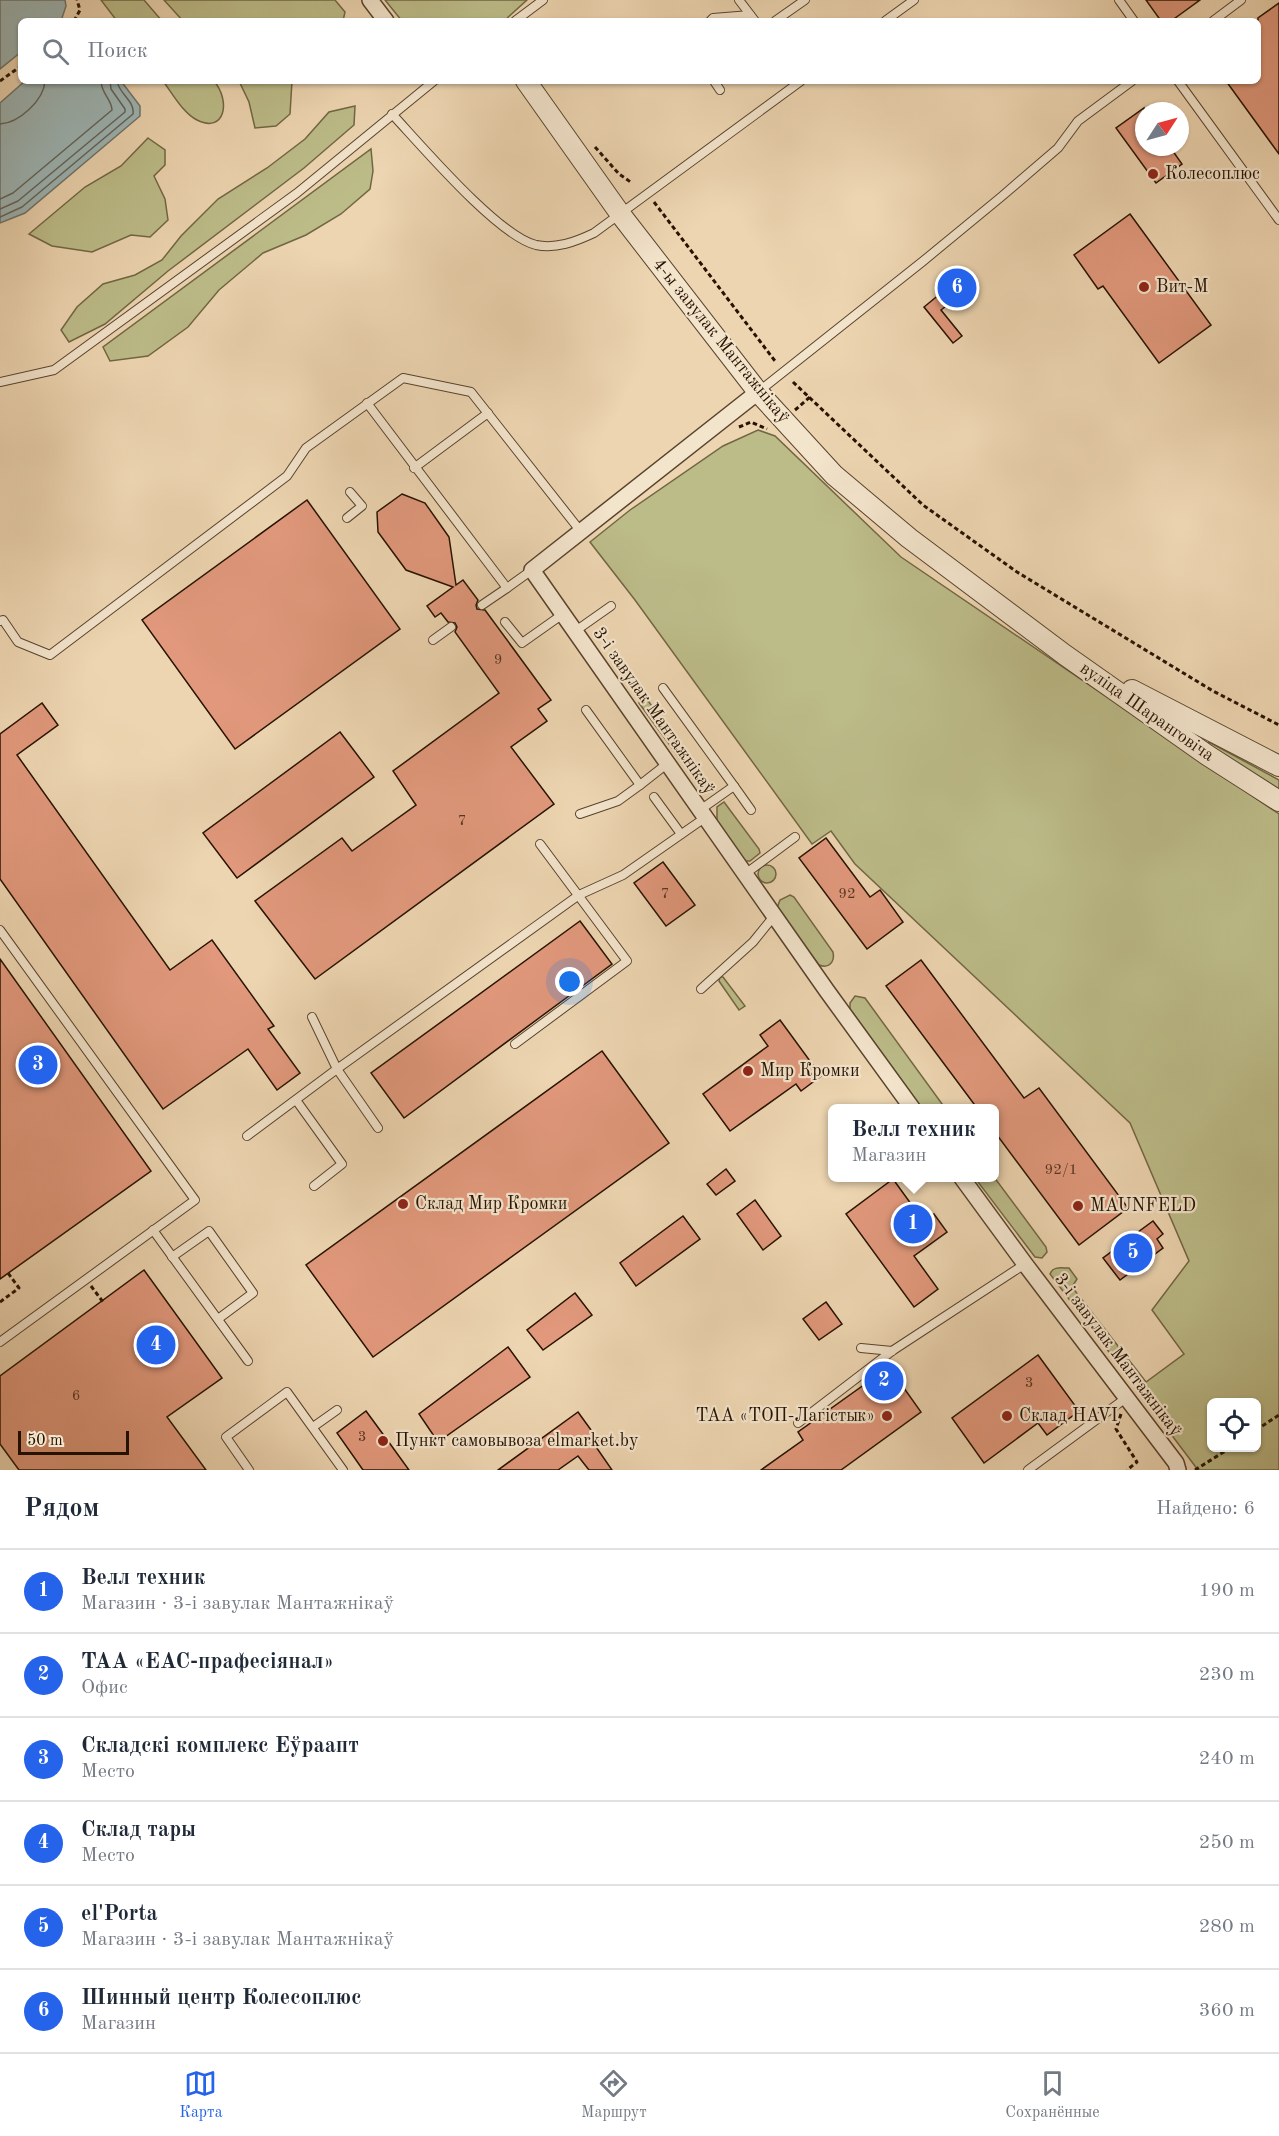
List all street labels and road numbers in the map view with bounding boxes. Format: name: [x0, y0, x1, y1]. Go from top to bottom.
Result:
street label: 4-ы завулак Мантажнікаў: [649, 255, 793, 427]
street label: 3-і завулак Мантажнікаў: [589, 624, 719, 798]
street label: вуліца Шаранговіча: [1077, 659, 1217, 765]
street label: 3-і завулак Мантажнікаў: [1051, 1270, 1185, 1440]

